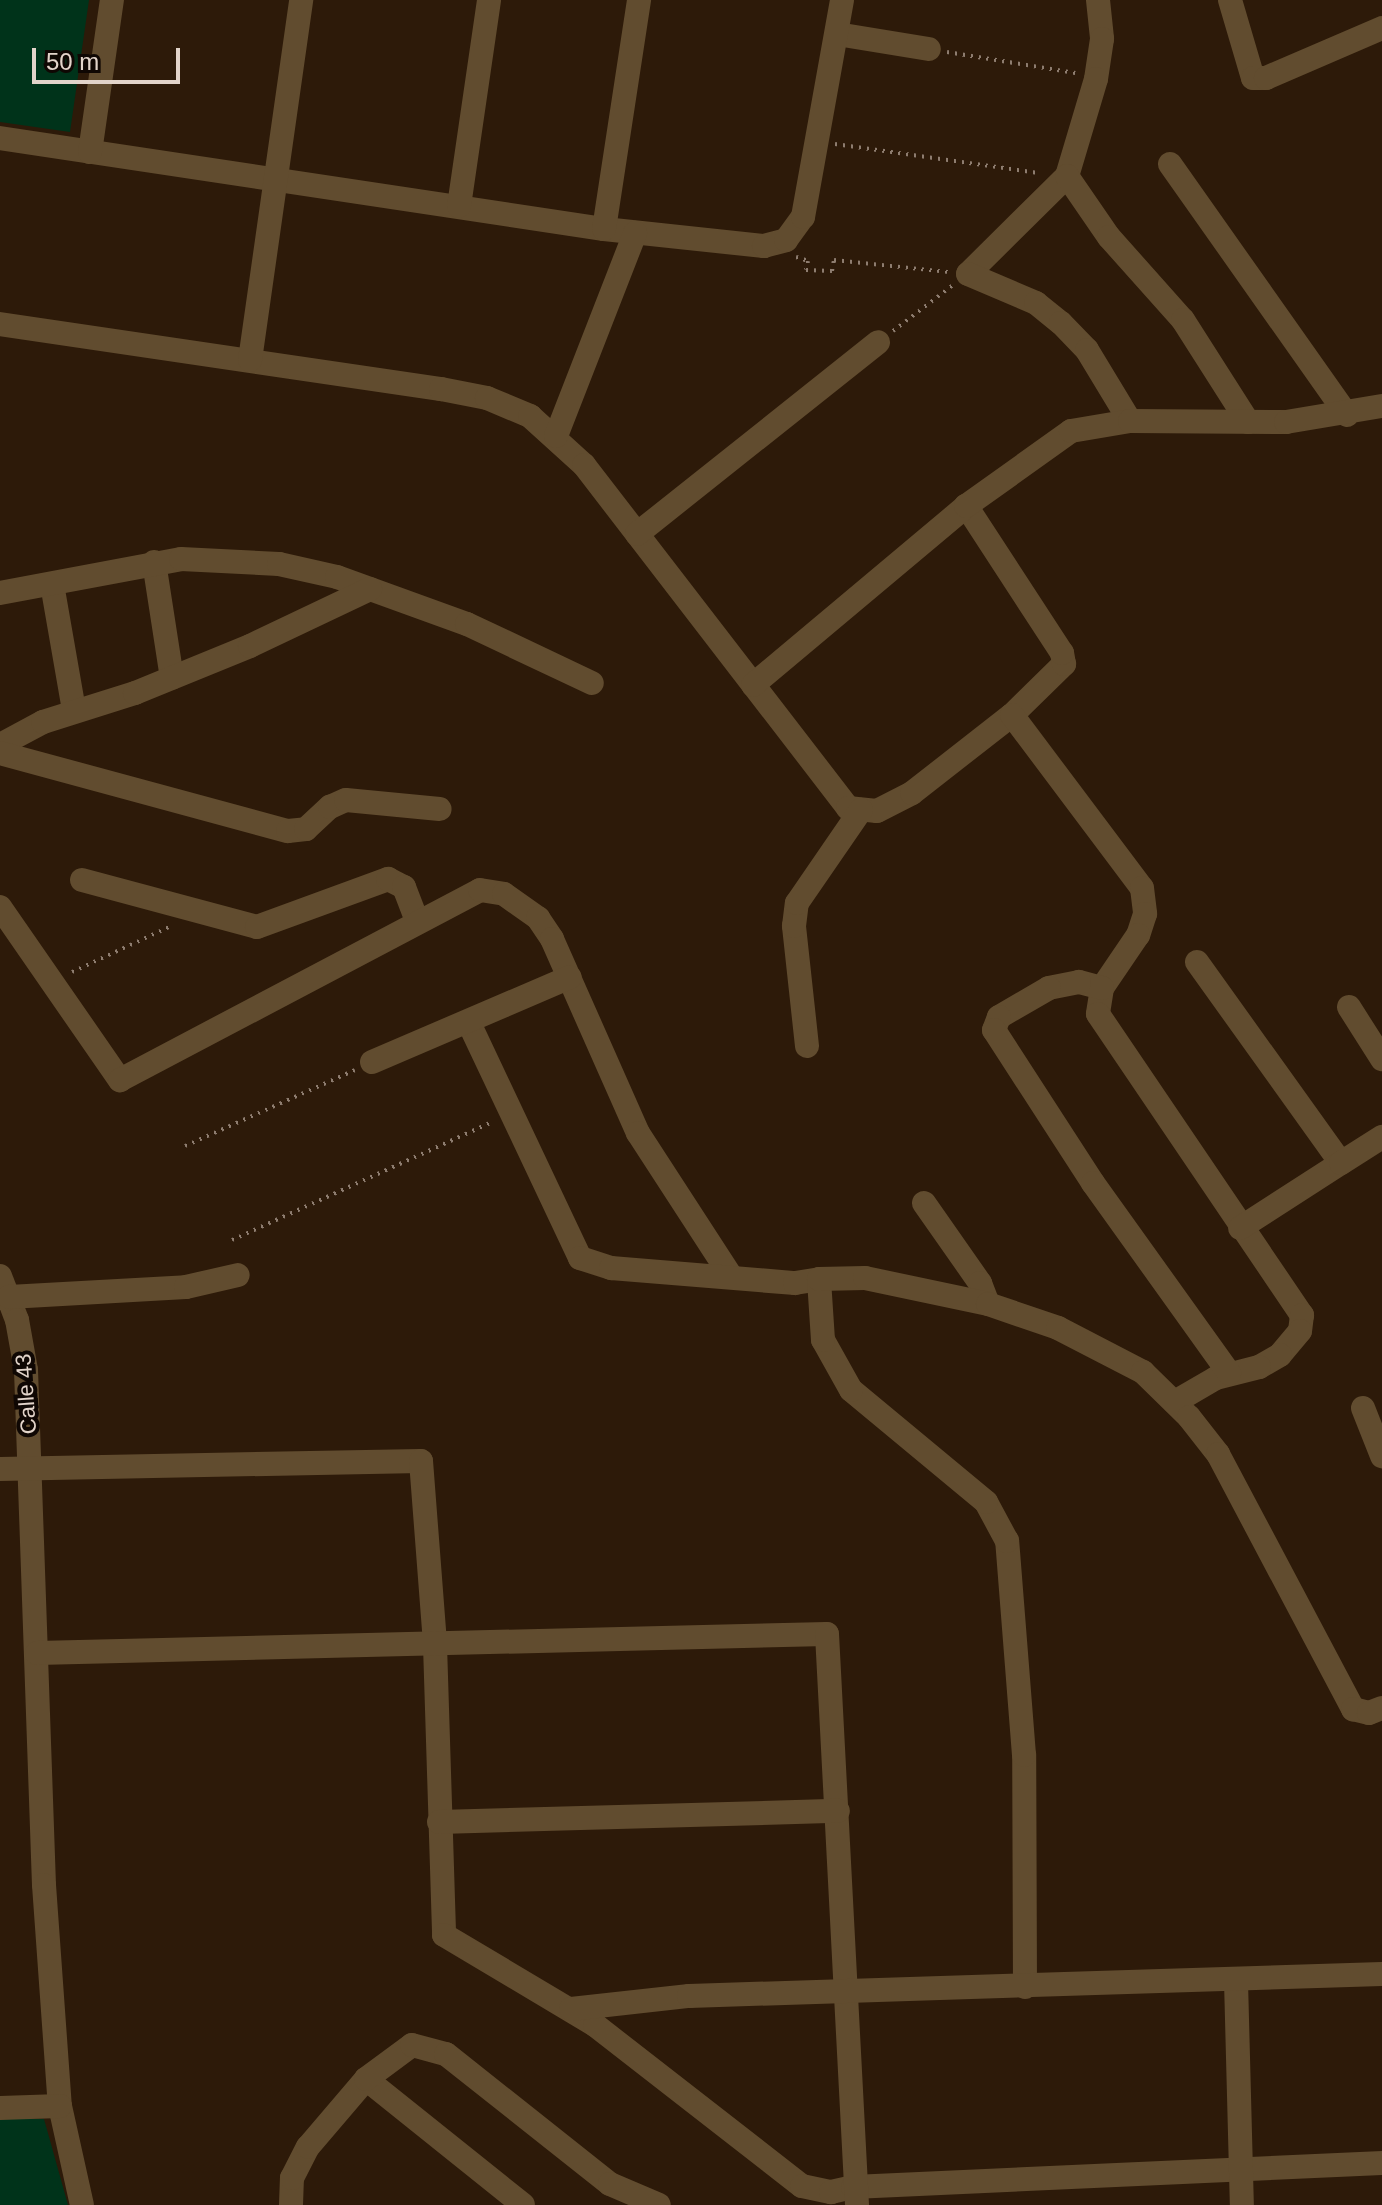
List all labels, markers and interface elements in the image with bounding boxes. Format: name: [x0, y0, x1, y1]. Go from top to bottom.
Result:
scale bar: [36, 32, 184, 82]
text: 50 m: [46, 48, 99, 75]
street label: Calle 43: [10, 1353, 42, 1435]

